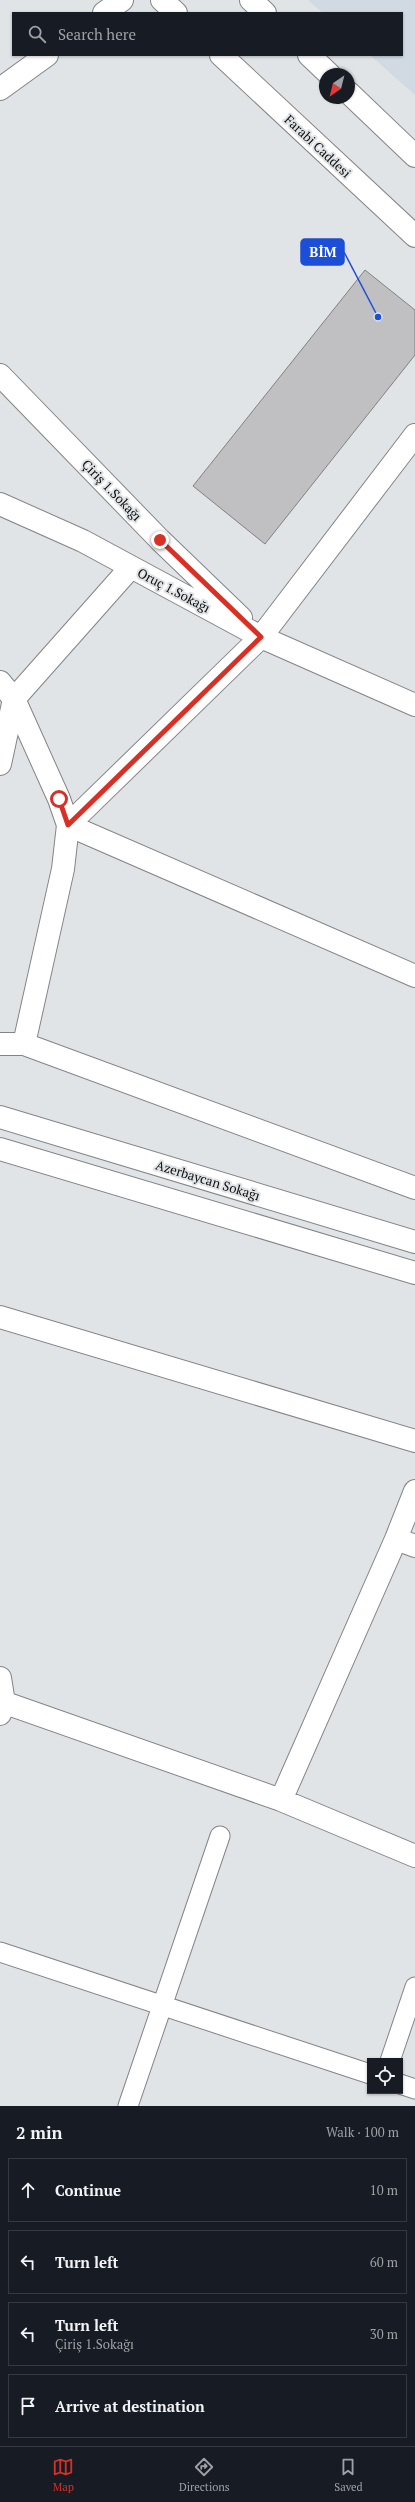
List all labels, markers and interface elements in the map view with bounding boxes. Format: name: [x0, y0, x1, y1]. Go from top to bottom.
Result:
search box: [12, 12, 403, 56]
icon: search: [26, 23, 48, 45]
text: Search here: [58, 24, 136, 44]
north arrow: [319, 68, 355, 104]
street label: Farabi Caddesi: [281, 110, 355, 182]
callout: BİM: [301, 239, 344, 265]
text: BİM: [309, 242, 337, 261]
street label: Çiriş 1.Sokağı: [78, 455, 146, 525]
route end: [151, 531, 169, 549]
street label: Oruç 1.Sokağı: [134, 563, 214, 617]
route start: [50, 790, 68, 808]
street label: Azerbaycan Sokağı: [154, 1156, 262, 1204]
map controls: [367, 2058, 403, 2094]
button: locate: [367, 2058, 403, 2094]
text: 2 min: [16, 2121, 63, 2144]
text: Walk · 100 m: [326, 2123, 399, 2141]
icon: ahead: [17, 2179, 39, 2201]
text: Continue: [55, 2180, 121, 2200]
text: 10 m: [370, 2181, 398, 2199]
icon: left: [17, 2251, 39, 2273]
text: Turn left: [55, 2252, 119, 2272]
text: 60 m: [370, 2253, 398, 2271]
text: Turn left: [55, 2315, 119, 2335]
icon: left: [17, 2323, 39, 2345]
text: 30 m: [370, 2325, 398, 2343]
text: Çiriş 1.Sokağı: [55, 2335, 134, 2353]
icon: arrive: [17, 2395, 39, 2417]
text: Arrive at destination: [55, 2396, 205, 2416]
tab: Map: [52, 2456, 74, 2494]
tab: Directions: [179, 2456, 230, 2494]
tab: Saved: [334, 2456, 363, 2494]

